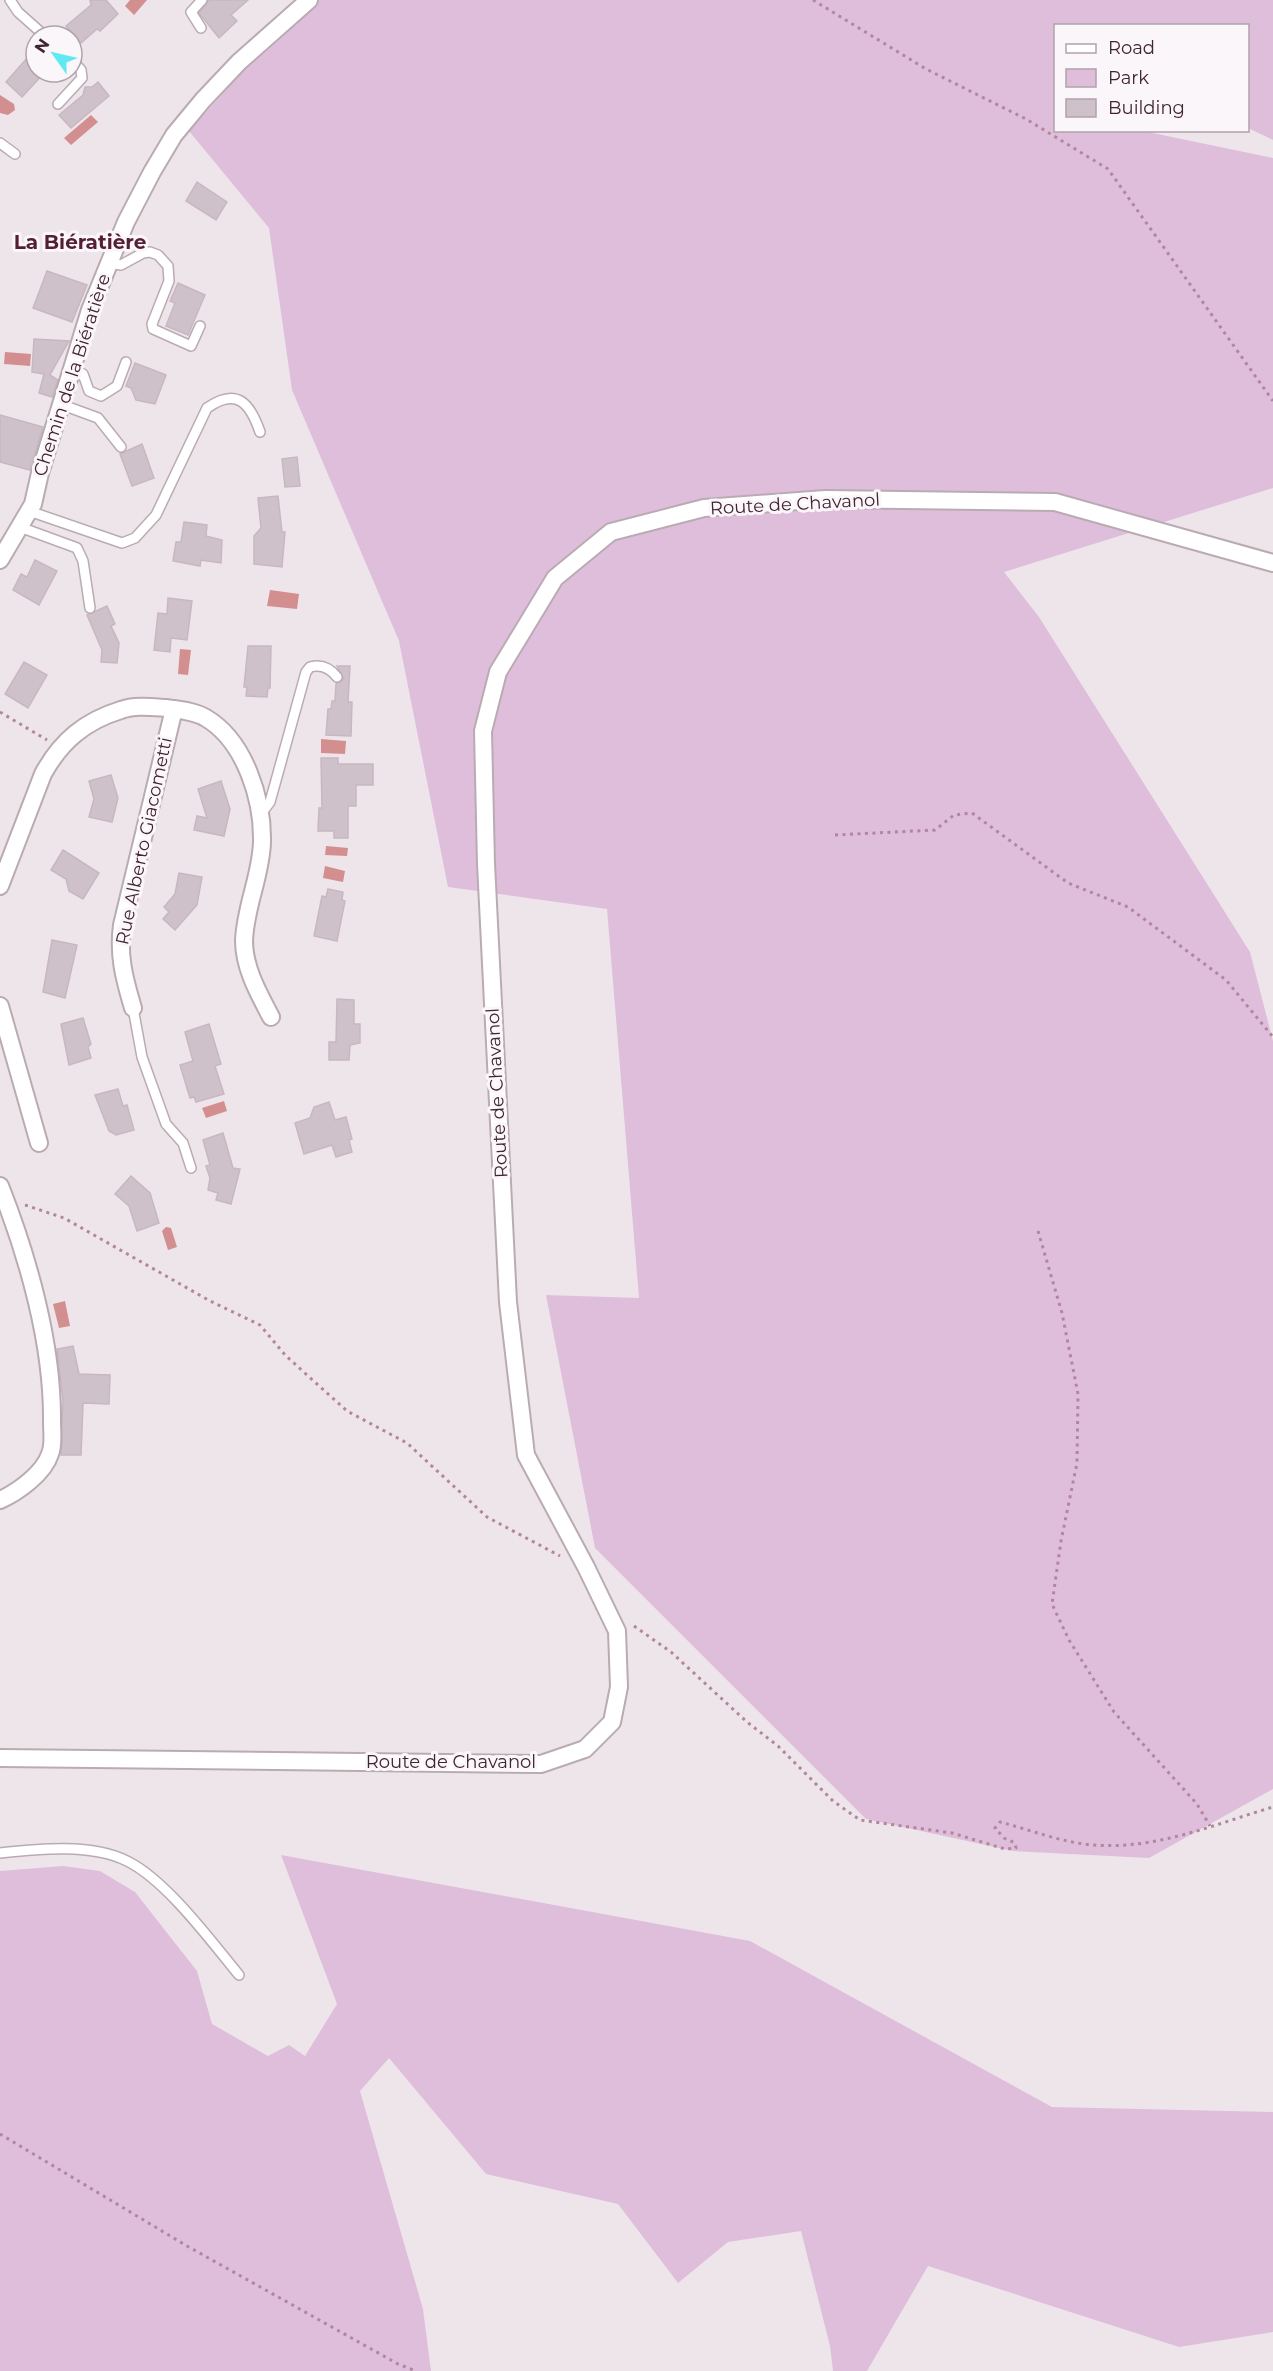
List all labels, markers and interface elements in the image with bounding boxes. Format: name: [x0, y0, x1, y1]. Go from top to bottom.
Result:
north arrow: [24, 24, 84, 84]
legend: [1054, 24, 1249, 132]
text: N: [30, 35, 53, 57]
text: Road: [1108, 37, 1155, 59]
text: Park: [1108, 67, 1149, 89]
text: Building: [1108, 97, 1185, 119]
district label: La Biératière: [14, 230, 146, 254]
street label: Chemin de la Biératière: [29, 271, 115, 479]
street label: Route de Chavanol: [709, 489, 881, 519]
street label: Rue Alberto Giacometti: [111, 735, 177, 947]
street label: Route de Chavanol: [482, 1007, 512, 1179]
street label: Route de Chavanol: [366, 1751, 536, 1773]

